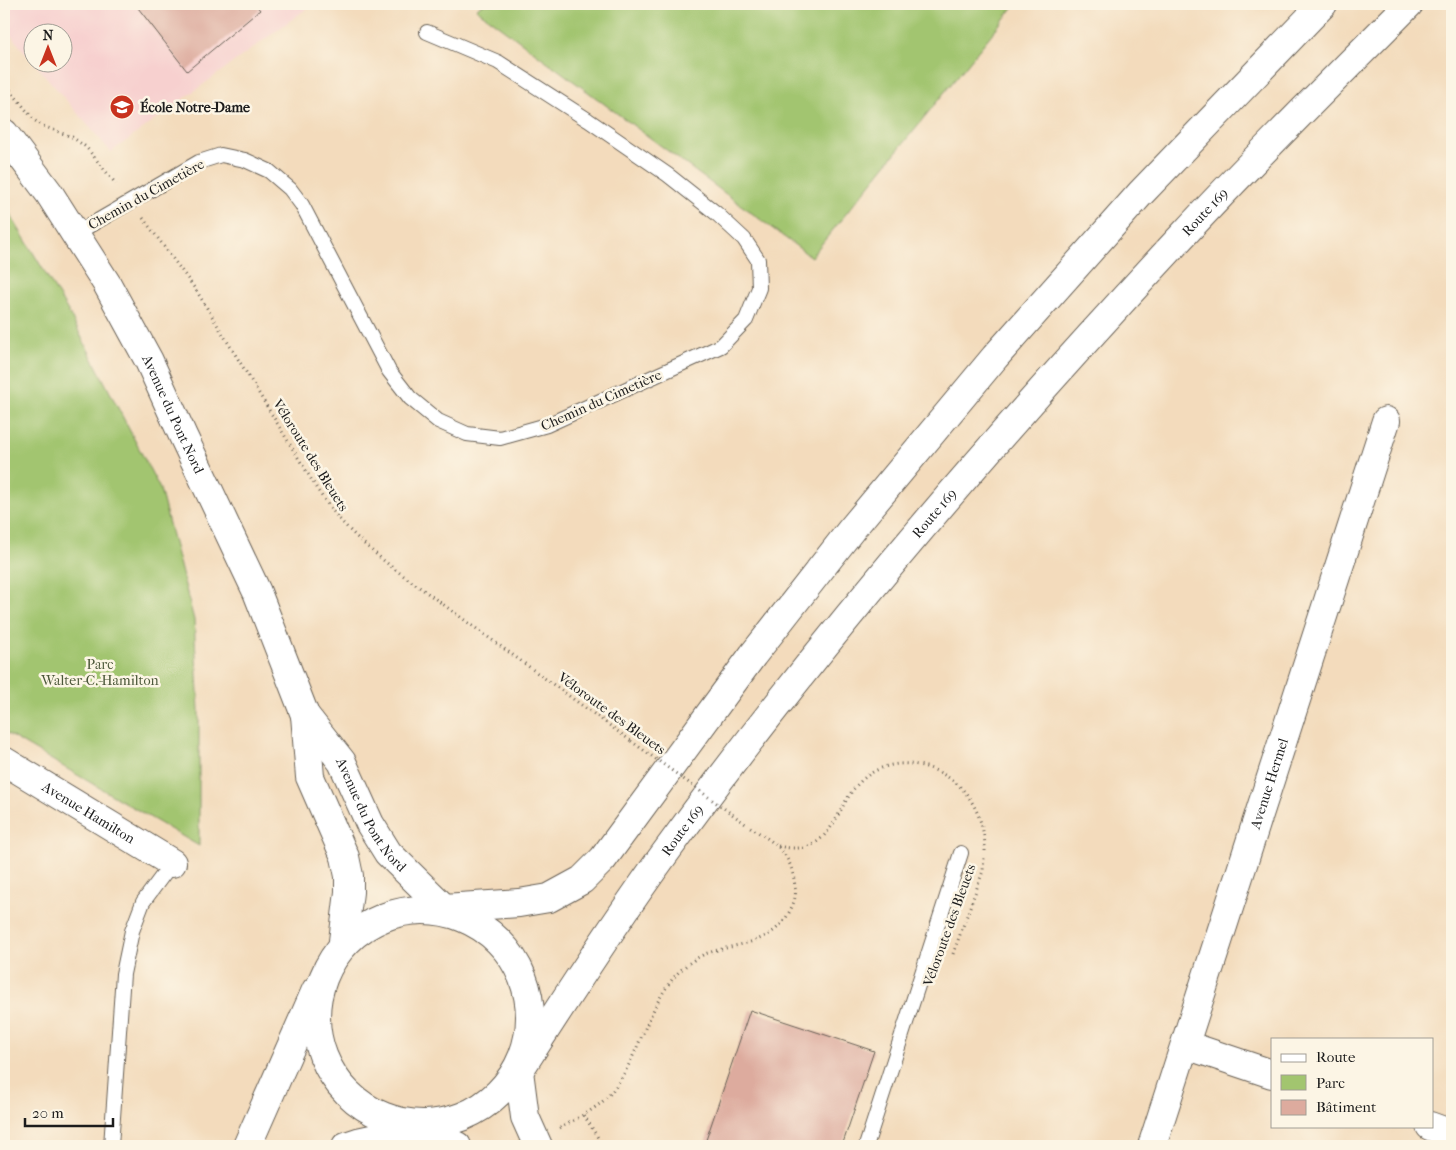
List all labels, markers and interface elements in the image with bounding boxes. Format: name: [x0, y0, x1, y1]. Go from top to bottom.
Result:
north arrow: [22, 22, 72, 72]
text: N: [43, 27, 54, 44]
school or university icon: École Notre-Dame: [109, 94, 135, 120]
place label: École Notre-Dame: [140, 98, 250, 116]
street label: Chemin du Cimetière: [85, 155, 207, 233]
street label: Route 169: [1178, 185, 1232, 240]
street label: Avenue du Pont Nord: [138, 351, 208, 477]
street label: Chemin du Cimetière: [538, 366, 664, 435]
street label: Véloroute des Bleuets: [269, 395, 352, 514]
street label: Route 169: [909, 485, 960, 542]
park label: Parc Walter-C.-Hamilton: [40, 656, 159, 689]
street label: Véloroute des Bleuets: [554, 668, 669, 758]
street label: Avenue Hermel: [1247, 736, 1292, 832]
street label: Avenue du Pont Nord: [332, 754, 410, 876]
street label: Avenue Hamilton: [38, 778, 138, 847]
street label: Route 169: [658, 801, 707, 859]
street label: Véloroute des Bleuets: [919, 862, 980, 990]
legend: [1271, 1038, 1434, 1128]
text: Route: [1316, 1048, 1356, 1066]
text: Parc: [1316, 1074, 1345, 1092]
scale bar: [25, 1095, 112, 1127]
text: Bâtiment: [1316, 1098, 1377, 1116]
text: 20 m: [32, 1104, 64, 1122]

